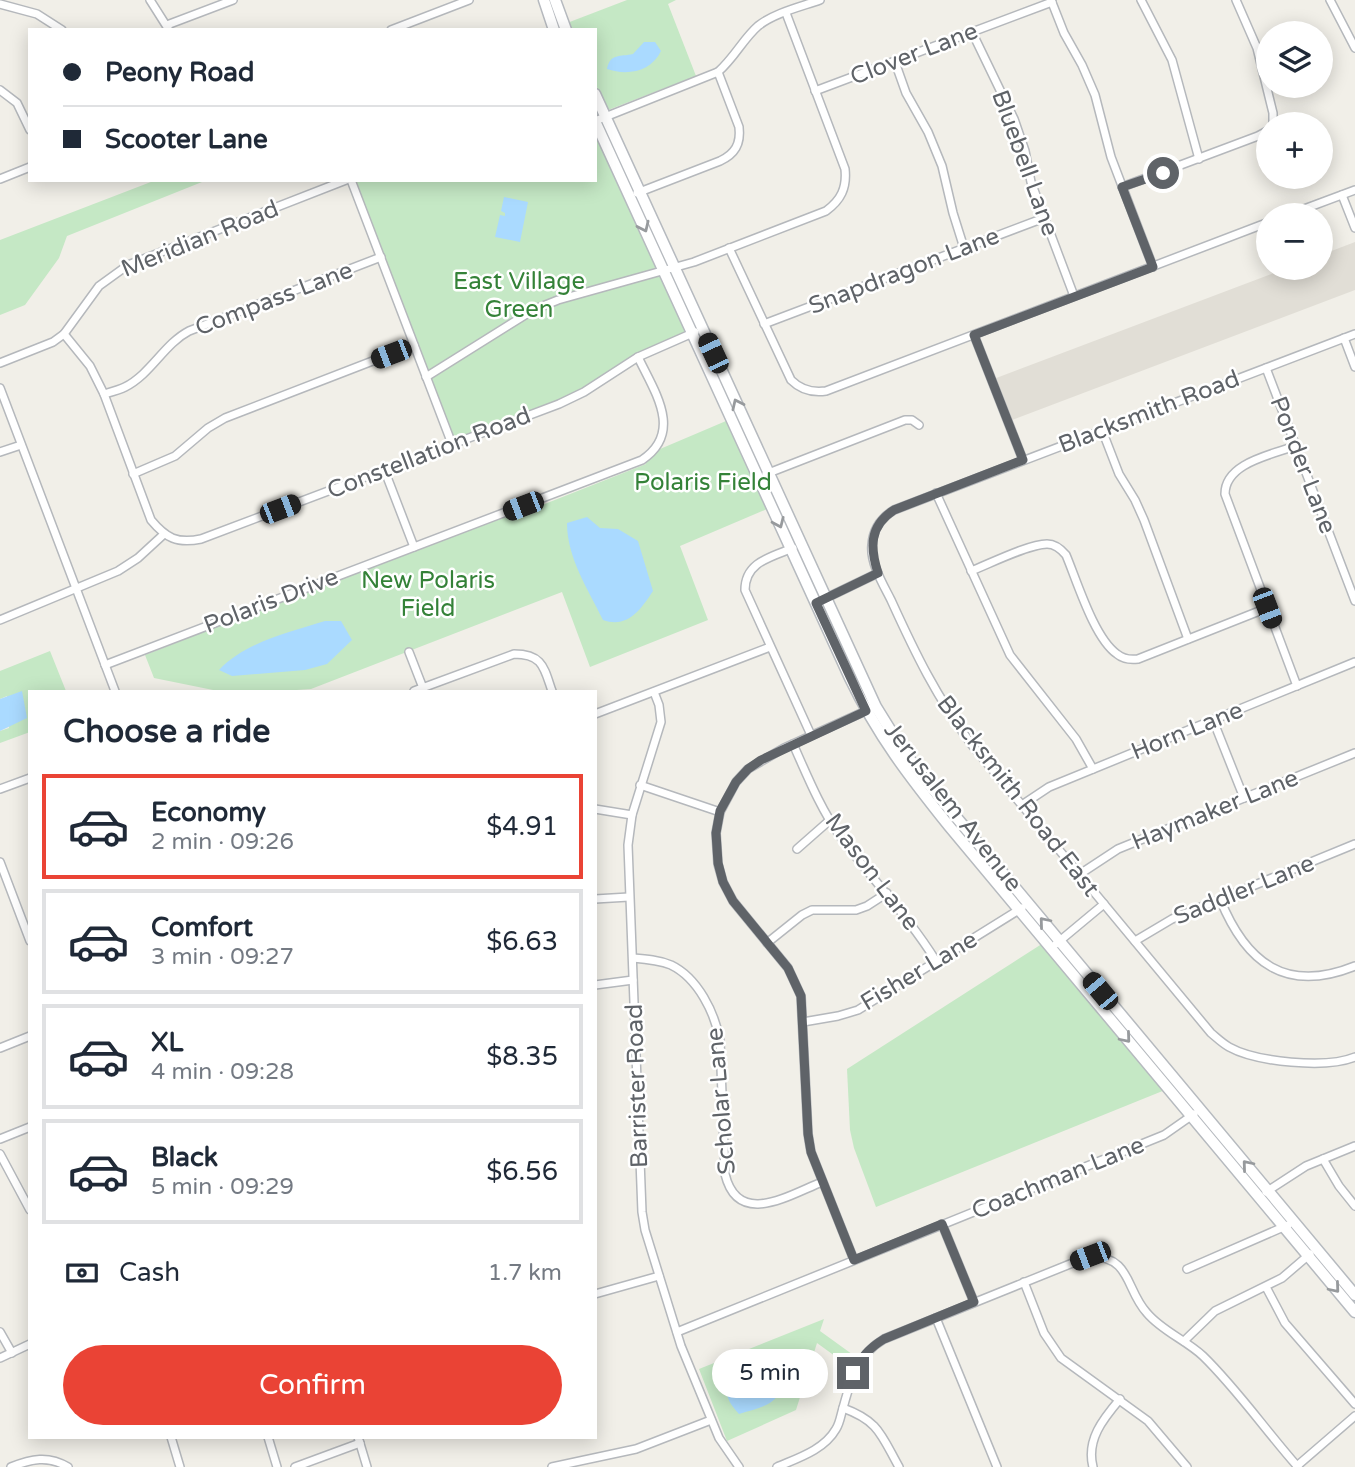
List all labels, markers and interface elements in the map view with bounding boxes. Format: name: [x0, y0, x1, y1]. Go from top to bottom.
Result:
street label: Clover Lane: [846, 16, 982, 92]
map controls: [1256, 21, 1333, 280]
button: layers: [1256, 21, 1333, 98]
text: Peony Road: [105, 57, 254, 88]
street label: Bluebell Lane: [985, 86, 1065, 240]
button: +: [1256, 112, 1333, 189]
text: Scooter Lane: [105, 124, 268, 155]
route start: [1147, 157, 1179, 189]
street label: Meridian Road: [117, 194, 283, 284]
button: −: [1256, 203, 1333, 280]
one-way arrow: [635, 220, 649, 233]
street label: Snapdragon Lane: [805, 221, 1003, 321]
street label: Compass Lane: [191, 256, 357, 342]
park label: East Village Green: [453, 267, 585, 324]
car: [695, 330, 732, 376]
car: [368, 337, 415, 371]
street label: Blacksmith Road: [1054, 364, 1244, 460]
street label: Ponder Lane: [1264, 392, 1342, 538]
one-way arrow: [731, 399, 745, 411]
street label: Constellation Road: [323, 401, 535, 505]
park label: Polaris Field: [634, 468, 772, 497]
car: [500, 489, 547, 523]
car: [257, 492, 304, 526]
one-way arrow: [771, 516, 785, 529]
street label: Polaris Drive: [200, 562, 342, 640]
park label: New Polaris Field: [361, 566, 495, 623]
car: [1250, 585, 1285, 631]
street label: Blacksmith Road East: [931, 690, 1105, 902]
street label: Horn Lane: [1127, 695, 1247, 767]
text: Choose a ride: [63, 713, 270, 751]
street label: Jerusalem Avenue: [878, 716, 1028, 898]
street label: Haymaker Lane: [1127, 763, 1303, 857]
icon: car: [67, 795, 130, 858]
text: Economy: [151, 797, 266, 828]
street label: Mason Lane: [819, 808, 925, 936]
text: $4.91: [486, 811, 558, 842]
text: 2 min · 09:26: [151, 828, 294, 856]
street label: Saddler Lane: [1169, 849, 1319, 931]
icon: car: [67, 910, 130, 973]
text: Comfort: [151, 912, 253, 943]
one-way arrow: [1040, 917, 1052, 930]
street label: Fisher Lane: [855, 925, 983, 1017]
text: $6.63: [486, 926, 558, 957]
text: 3 min · 09:27: [151, 943, 294, 971]
car: [1079, 968, 1122, 1014]
street label: Barrister Road: [620, 1003, 654, 1169]
icon: car: [67, 1025, 130, 1088]
street label: Scholar Lane: [700, 1026, 742, 1176]
text: XL: [151, 1027, 183, 1058]
one-way arrow: [1118, 1030, 1130, 1043]
text: $8.35: [486, 1041, 558, 1072]
text: 4 min · 09:28: [151, 1058, 294, 1086]
street label: Coachman Lane: [967, 1130, 1149, 1226]
icon: car: [67, 1140, 130, 1203]
text: Black: [151, 1142, 218, 1173]
text: $6.56: [486, 1156, 558, 1187]
one-way arrow: [1243, 1160, 1255, 1173]
text: 5 min · 09:29: [151, 1173, 294, 1201]
car: [1067, 1239, 1114, 1273]
icon: cash: [63, 1254, 101, 1292]
text: Cash: [119, 1257, 180, 1288]
text: 1.7 km: [488, 1259, 562, 1287]
one-way arrow: [1327, 1280, 1339, 1293]
button: Confirm: [63, 1345, 562, 1425]
callout: 5 min: [713, 1348, 828, 1398]
route end: [837, 1357, 869, 1389]
text: 5 min: [739, 1359, 801, 1387]

